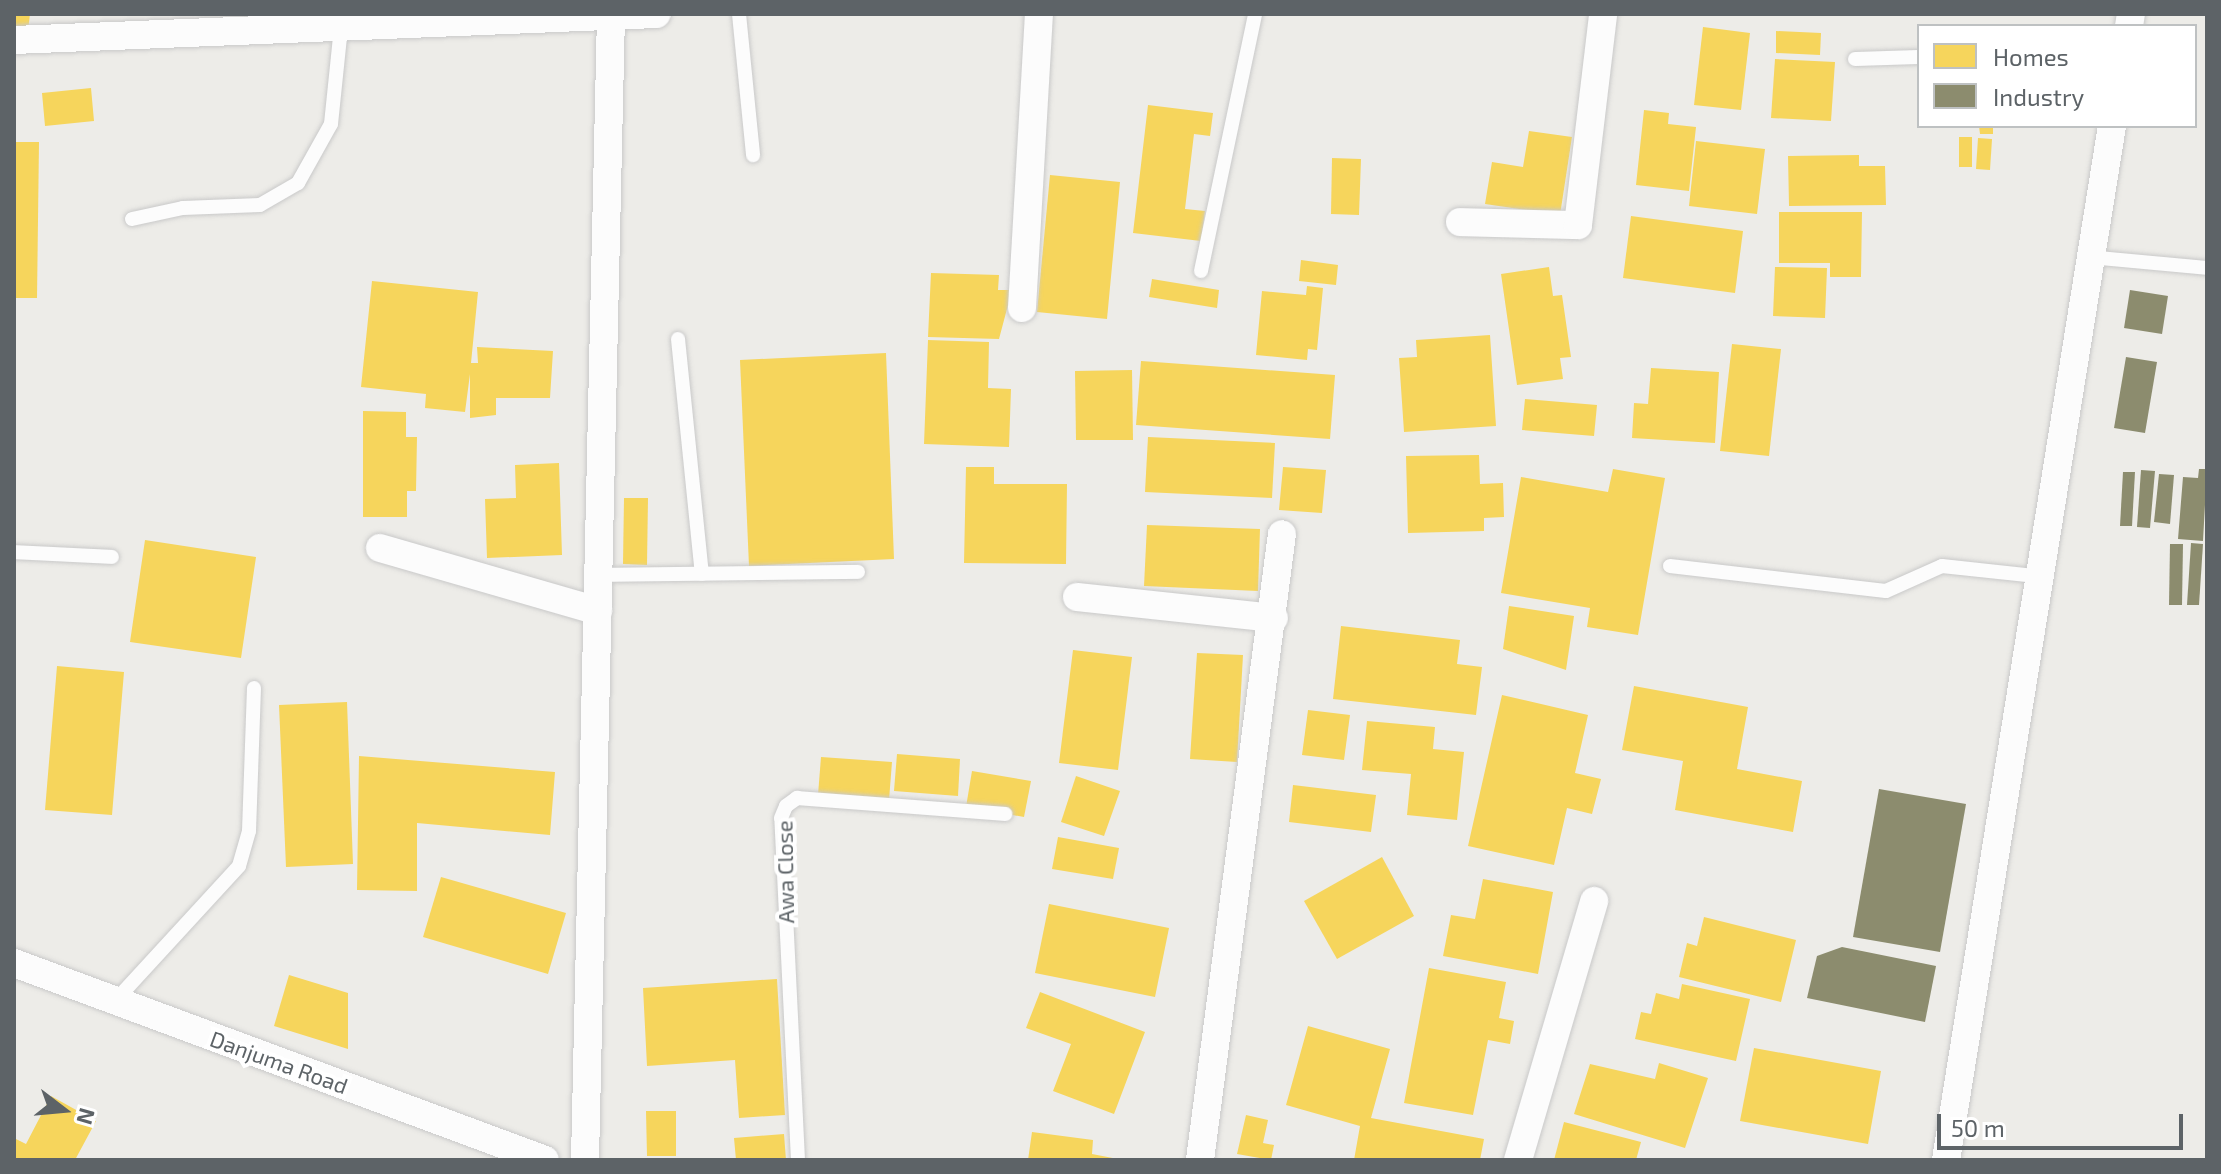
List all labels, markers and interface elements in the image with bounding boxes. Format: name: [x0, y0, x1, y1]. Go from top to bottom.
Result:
legend: [1917, 24, 2197, 128]
text: Homes: [1993, 42, 2069, 71]
text: Industry: [1993, 82, 2084, 111]
street label: Awa Close: [771, 820, 799, 924]
street label: Danjuma Road: [207, 1025, 351, 1099]
north arrow: [24, 1070, 104, 1150]
scale bar: [1941, 1098, 2187, 1148]
text: N: [72, 1105, 102, 1128]
text: 50 m: [1951, 1113, 2005, 1142]

